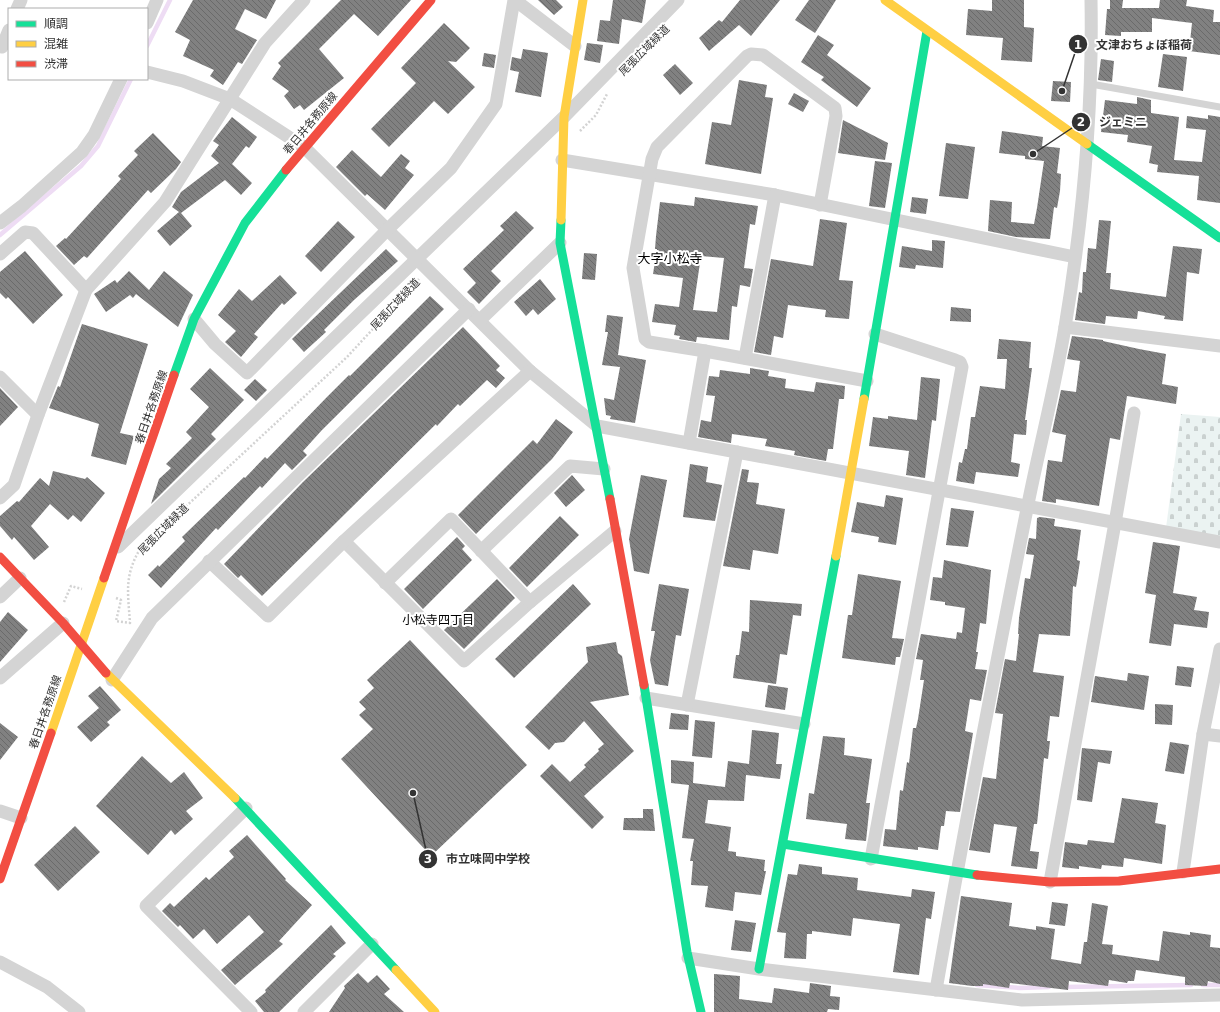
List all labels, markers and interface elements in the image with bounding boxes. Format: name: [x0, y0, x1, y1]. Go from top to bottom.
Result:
legend: [8, 8, 148, 80]
text: 順調: [44, 17, 68, 31]
street label: 尾張広域緑道: [616, 22, 672, 78]
callout: 文津おちょぼ稲荷: [1068, 32, 1200, 56]
text: 混雑: [44, 37, 68, 51]
text: 1: [1074, 38, 1082, 52]
text: 文津おちょぼ稲荷: [1096, 38, 1192, 52]
text: 渋滞: [44, 57, 68, 71]
street label: 春日井各務原線: [281, 90, 340, 157]
callout: ジェミニ: [1071, 110, 1155, 134]
text: 2: [1077, 115, 1085, 129]
text: ジェミニ: [1099, 115, 1147, 129]
district label: 大字小松寺: [637, 251, 703, 266]
street label: 尾張広域緑道: [368, 276, 423, 333]
street label: 春日井各務原線: [133, 369, 170, 446]
street label: 尾張広域緑道: [135, 501, 191, 557]
district label: 小松寺四丁目: [402, 613, 474, 627]
street label: 春日井各務原線: [27, 674, 64, 751]
callout: 市立味岡中学校: [418, 847, 538, 871]
text: 3: [424, 852, 432, 866]
text: 市立味岡中学校: [446, 852, 530, 866]

